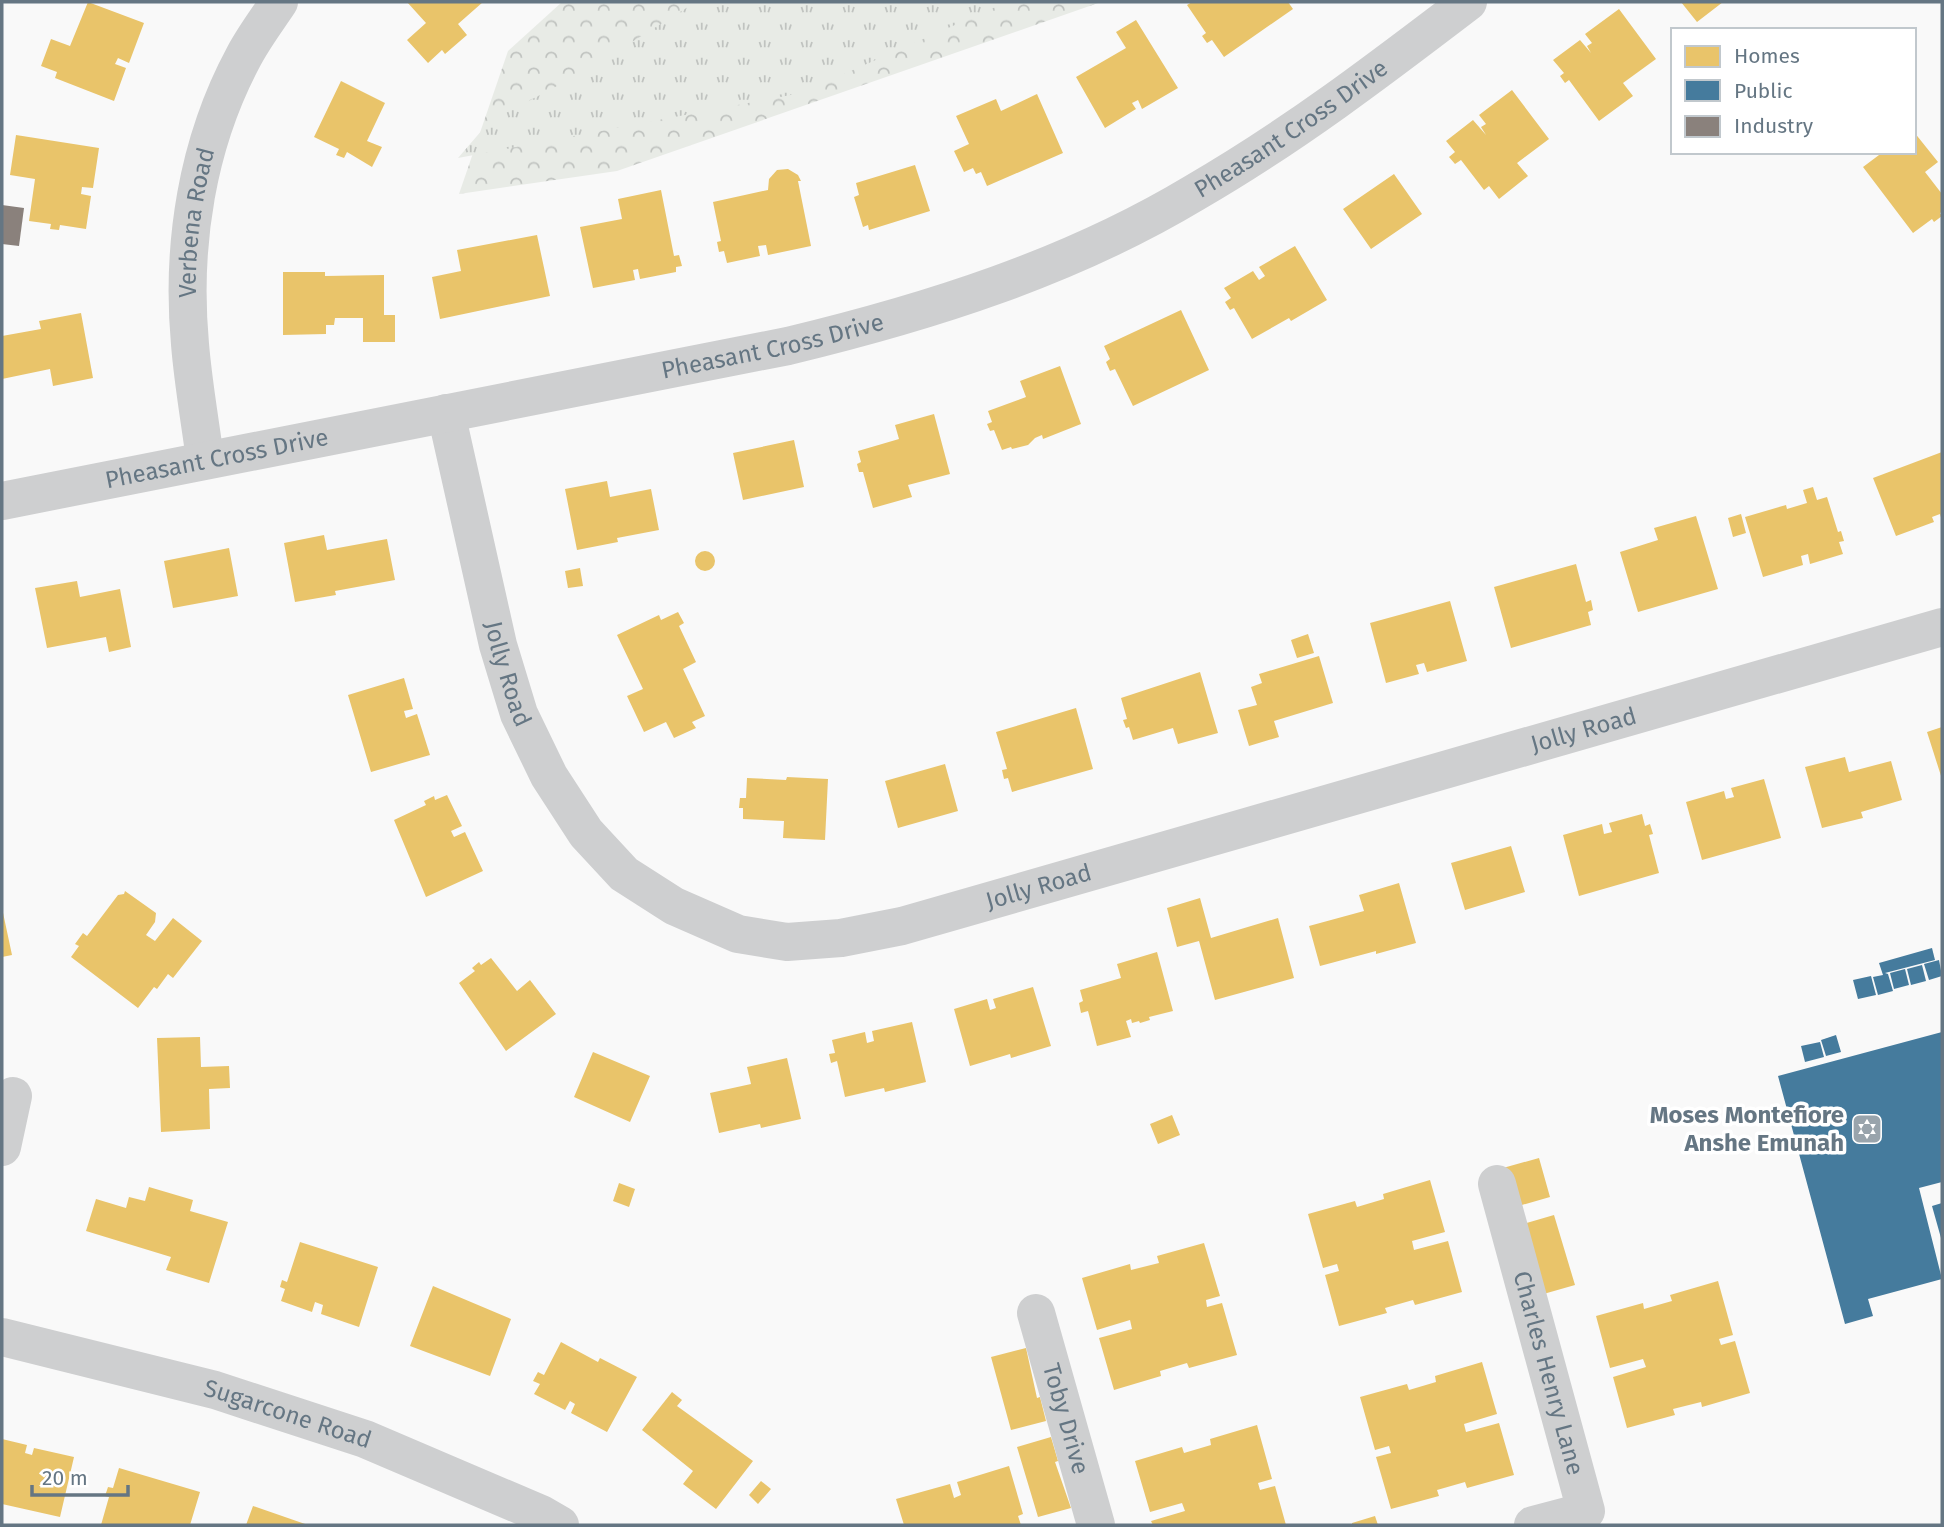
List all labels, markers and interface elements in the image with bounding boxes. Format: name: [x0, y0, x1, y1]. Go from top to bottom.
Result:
legend: [1671, 28, 1916, 154]
text: Homes: [1734, 43, 1800, 69]
street label: Pheasant Cross Drive: [1189, 54, 1393, 204]
text: Public: [1734, 78, 1792, 104]
text: Industry: [1734, 113, 1814, 139]
street label: Verbena Road: [174, 144, 220, 298]
street label: Pheasant Cross Drive: [659, 308, 887, 385]
street label: Pheasant Cross Drive: [103, 423, 331, 494]
street label: Jolly Road: [479, 618, 537, 731]
street label: Jolly Road: [1527, 702, 1640, 759]
street label: Jolly Road: [983, 858, 1095, 915]
place label: Moses Montefiore Anshe Emunah: [1650, 1101, 1844, 1157]
synagogue icon: Moses Montefiore Anshe Emunah: [1850, 1112, 1884, 1146]
street label: Charles Henry Lane: [1507, 1268, 1590, 1478]
street label: Toby Drive: [1037, 1360, 1095, 1477]
street label: Sugarcone Road: [201, 1374, 375, 1454]
scale bar: [32, 1454, 128, 1498]
text: 20 m: [42, 1465, 88, 1491]

